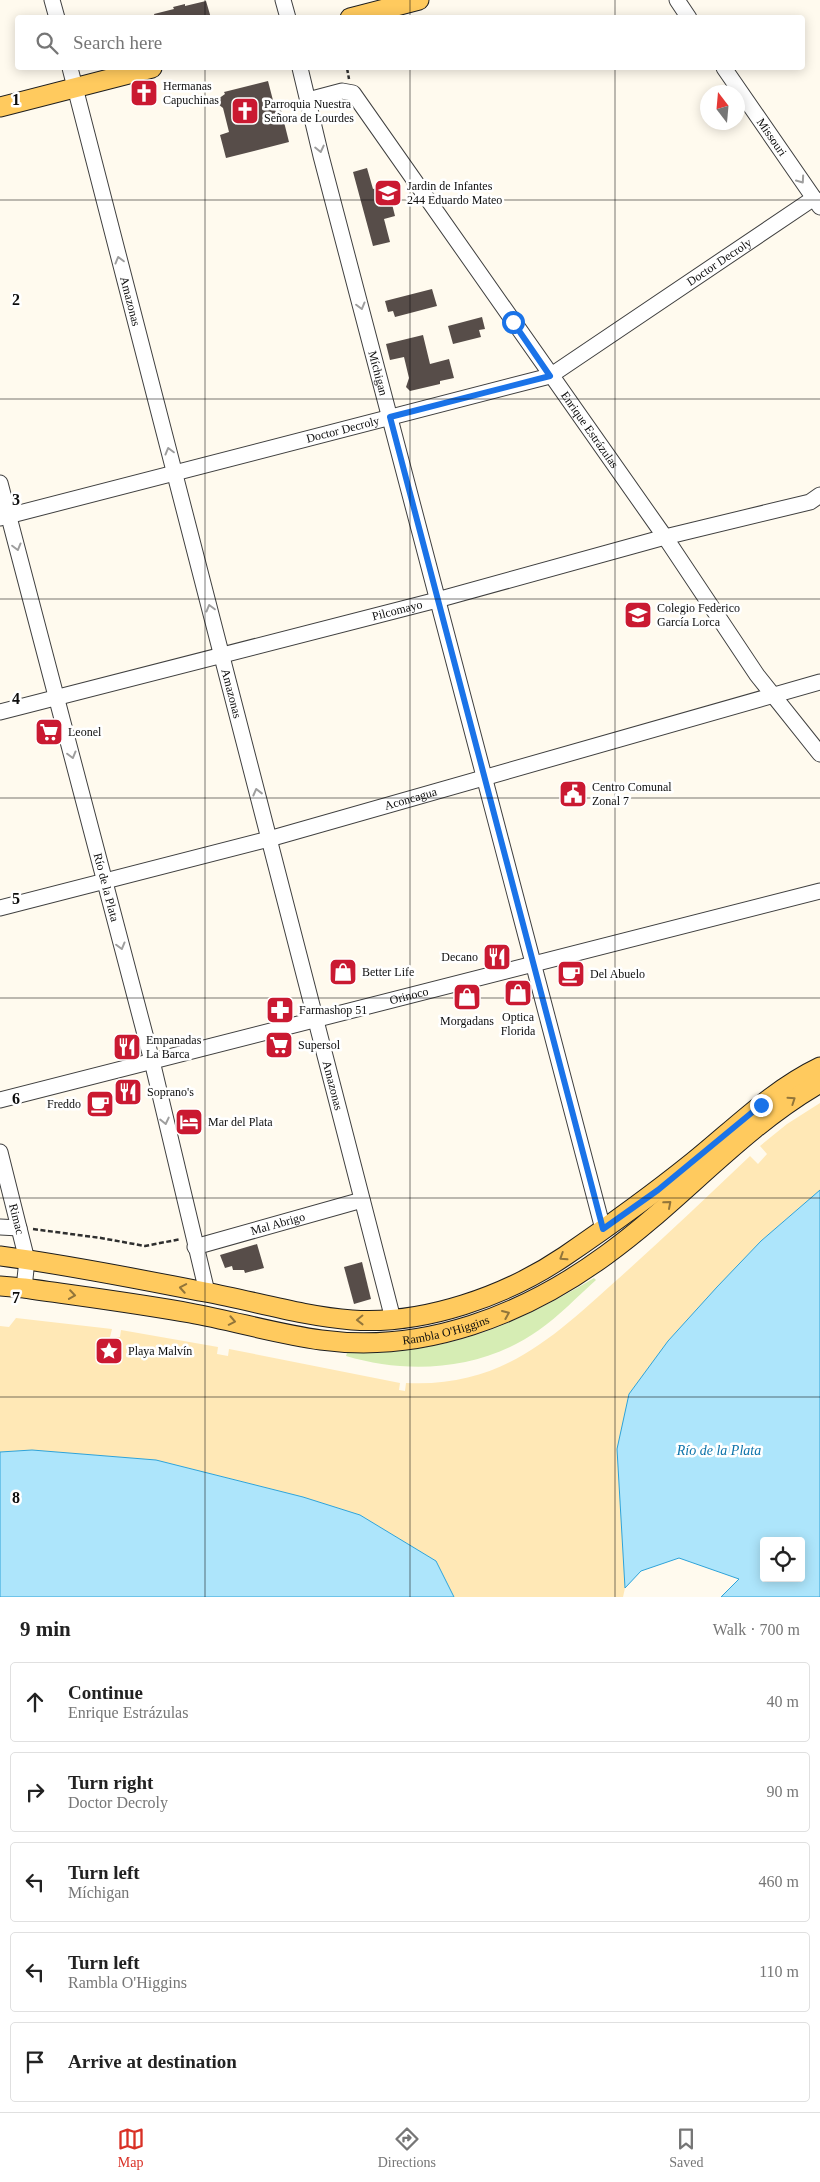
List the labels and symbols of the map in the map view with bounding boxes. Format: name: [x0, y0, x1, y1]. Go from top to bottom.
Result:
church icon: Hermanas Capuchinas: [129, 78, 159, 108]
place label: Hermanas Capuchinas: [163, 79, 219, 107]
north arrow: [700, 85, 745, 130]
text: 1: [12, 91, 20, 108]
church icon: Parroquia Nuestra Señora de Lourdes: [230, 96, 260, 126]
place label: Parroquia Nuestra Señora de Lourdes: [264, 97, 354, 125]
street label: Missouri: [754, 116, 790, 159]
one-way arrow: [314, 145, 325, 154]
one-way arrow: [795, 174, 804, 183]
school or university icon: Jardin de Infantes 244 Eduardo Mateo: [373, 178, 403, 208]
place label: Jardin de Infantes 244 Eduardo Mateo: [407, 179, 502, 207]
street label: Doctor Decroly: [684, 235, 754, 289]
one-way arrow: [115, 256, 125, 264]
street label: Amazonas: [117, 275, 143, 328]
text: 2: [12, 291, 20, 308]
one-way arrow: [355, 302, 365, 310]
route start: [502, 311, 525, 334]
street label: Míchigan: [365, 349, 391, 397]
street label: Enrique Estrázulas: [558, 389, 622, 471]
street label: Doctor Decroly: [305, 413, 381, 446]
one-way arrow: [164, 446, 175, 455]
text: 3: [12, 491, 20, 508]
one-way arrow: [11, 543, 22, 552]
street label: Pilcomayo: [371, 597, 424, 623]
school or university icon: Colegio Federico García Lorca: [623, 600, 653, 630]
place label: Colegio Federico García Lorca: [657, 601, 740, 629]
one-way arrow: [205, 605, 215, 613]
street label: Amazonas: [218, 667, 245, 720]
text: 4: [12, 690, 20, 707]
supermarket icon: Leonel: [34, 717, 64, 747]
place label: Leonel: [68, 725, 102, 739]
one-way arrow: [66, 750, 77, 759]
public building icon: Centro Comunal Zonal 7: [558, 779, 588, 809]
place label: Centro Comunal Zonal 7: [592, 780, 672, 808]
street label: Aconcagua: [383, 784, 439, 813]
one-way arrow: [252, 787, 263, 796]
street label: Río de la Plata: [91, 851, 122, 924]
text: 5: [12, 890, 20, 907]
one-way arrow: [116, 942, 126, 950]
restaurant icon: Decano: [482, 942, 512, 972]
place label: Decano: [441, 950, 478, 964]
shop icon: Better Life: [328, 957, 358, 987]
cafe icon: Del Abuelo: [556, 959, 586, 989]
place label: Better Life: [362, 965, 414, 979]
place label: Del Abuelo: [590, 967, 645, 981]
shop icon: Optica Florida: [503, 978, 533, 1008]
shop icon: Morgadans: [452, 982, 482, 1012]
street label: Orinoco: [388, 984, 430, 1007]
pharmacy icon: Farmashop 51: [265, 995, 295, 1025]
place label: Farmashop 51: [299, 1003, 367, 1017]
place label: Optica Florida: [501, 1010, 536, 1038]
place label: Morgadans: [440, 1014, 494, 1028]
supermarket icon: Supersol: [264, 1030, 294, 1060]
restaurant icon: Empanadas La Barca: [112, 1032, 142, 1062]
place label: Empanadas La Barca: [146, 1033, 202, 1061]
place label: Supersol: [298, 1038, 341, 1052]
street label: Amazonas: [320, 1059, 346, 1112]
restaurant icon: Soprano's: [113, 1077, 143, 1107]
place label: Soprano's: [147, 1085, 194, 1099]
cafe icon: Freddo: [85, 1089, 115, 1119]
text: 6: [12, 1090, 20, 1107]
route end: [750, 1094, 773, 1117]
place label: Freddo: [47, 1097, 81, 1111]
one-way arrow: [786, 1097, 796, 1106]
hotel icon: Mar del Plata: [174, 1107, 204, 1137]
place label: Mar del Plata: [208, 1115, 273, 1129]
one-way arrow: [159, 1116, 170, 1125]
one-way arrow: [662, 1201, 671, 1210]
street label: Rimac: [6, 1202, 27, 1236]
street label: Mal Abrigo: [249, 1209, 306, 1238]
one-way arrow: [559, 1251, 568, 1260]
one-way arrow: [179, 1284, 188, 1294]
text: 7: [12, 1289, 20, 1306]
one-way arrow: [68, 1289, 76, 1299]
one-way arrow: [501, 1309, 510, 1320]
street label: Rambla O'Higgins: [402, 1312, 492, 1347]
one-way arrow: [356, 1314, 364, 1325]
one-way arrow: [228, 1315, 237, 1326]
place icon: Playa Malvín: [94, 1336, 124, 1366]
place label: Playa Malvín: [128, 1344, 192, 1358]
water label: Río de la Plata: [676, 1443, 761, 1458]
text: 8: [12, 1489, 20, 1506]

